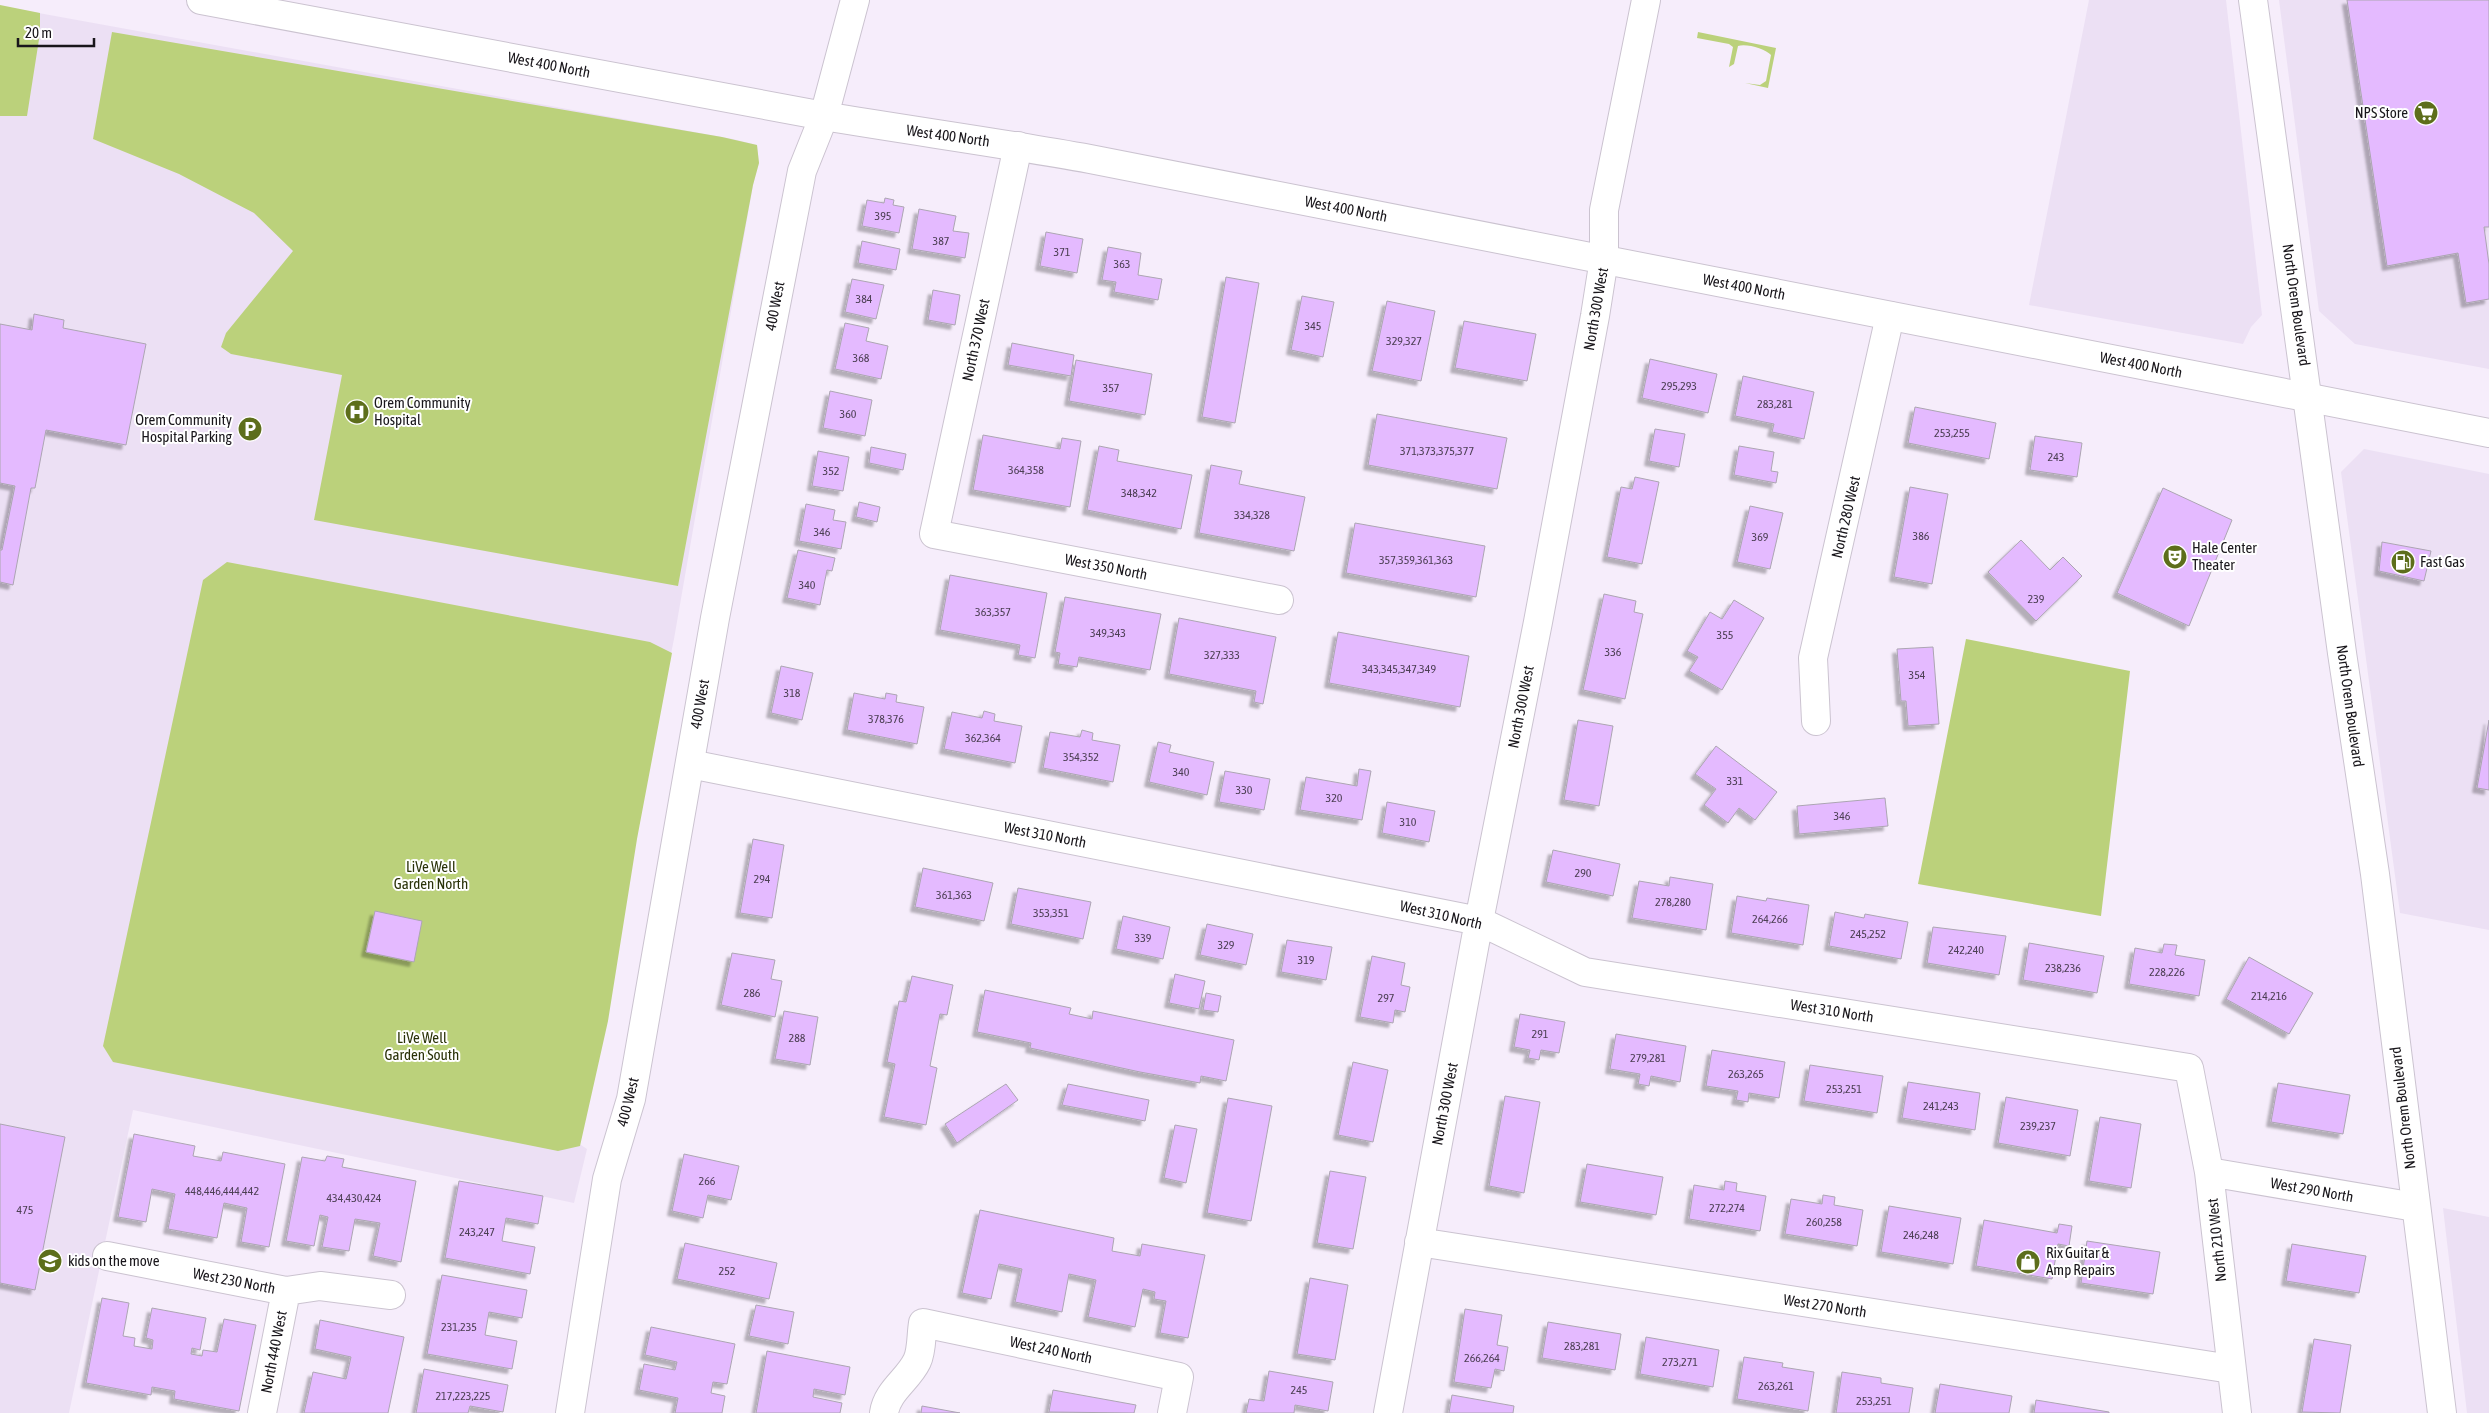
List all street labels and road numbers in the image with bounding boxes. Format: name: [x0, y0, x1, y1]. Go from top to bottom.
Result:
street label: West 400 North: [506, 48, 592, 81]
street label: West 400 North: [905, 121, 991, 150]
street label: West 400 North: [1303, 192, 1389, 225]
street label: North Orem Boulevard: [2280, 243, 2313, 367]
street label: North 300 West: [1580, 266, 1611, 352]
street label: West 400 North: [1701, 270, 1787, 303]
street label: 400 West: [761, 280, 788, 332]
street label: North 370 West: [958, 297, 993, 383]
street label: West 400 North: [2098, 348, 2184, 381]
street label: North 280 West: [1828, 474, 1863, 560]
street label: West 350 North: [1063, 550, 1149, 583]
street label: North Orem Boulevard: [2334, 644, 2367, 768]
street label: North 300 West: [1504, 664, 1537, 750]
street label: 400 West: [687, 678, 712, 730]
street label: West 310 North: [1002, 818, 1088, 851]
street label: West 310 North: [1398, 897, 1484, 932]
street label: West 310 North: [1789, 996, 1875, 1025]
street label: North Orem Boulevard: [2387, 1046, 2418, 1170]
street label: North 300 West: [1428, 1061, 1461, 1147]
street label: 400 West: [613, 1076, 642, 1128]
street label: West 290 North: [2269, 1174, 2355, 1205]
street label: North 210 West: [2204, 1197, 2229, 1283]
street label: West 230 North: [191, 1264, 277, 1297]
street label: West 270 North: [1782, 1291, 1868, 1320]
street label: North 440 West: [257, 1309, 290, 1395]
street label: West 240 North: [1008, 1332, 1094, 1367]

